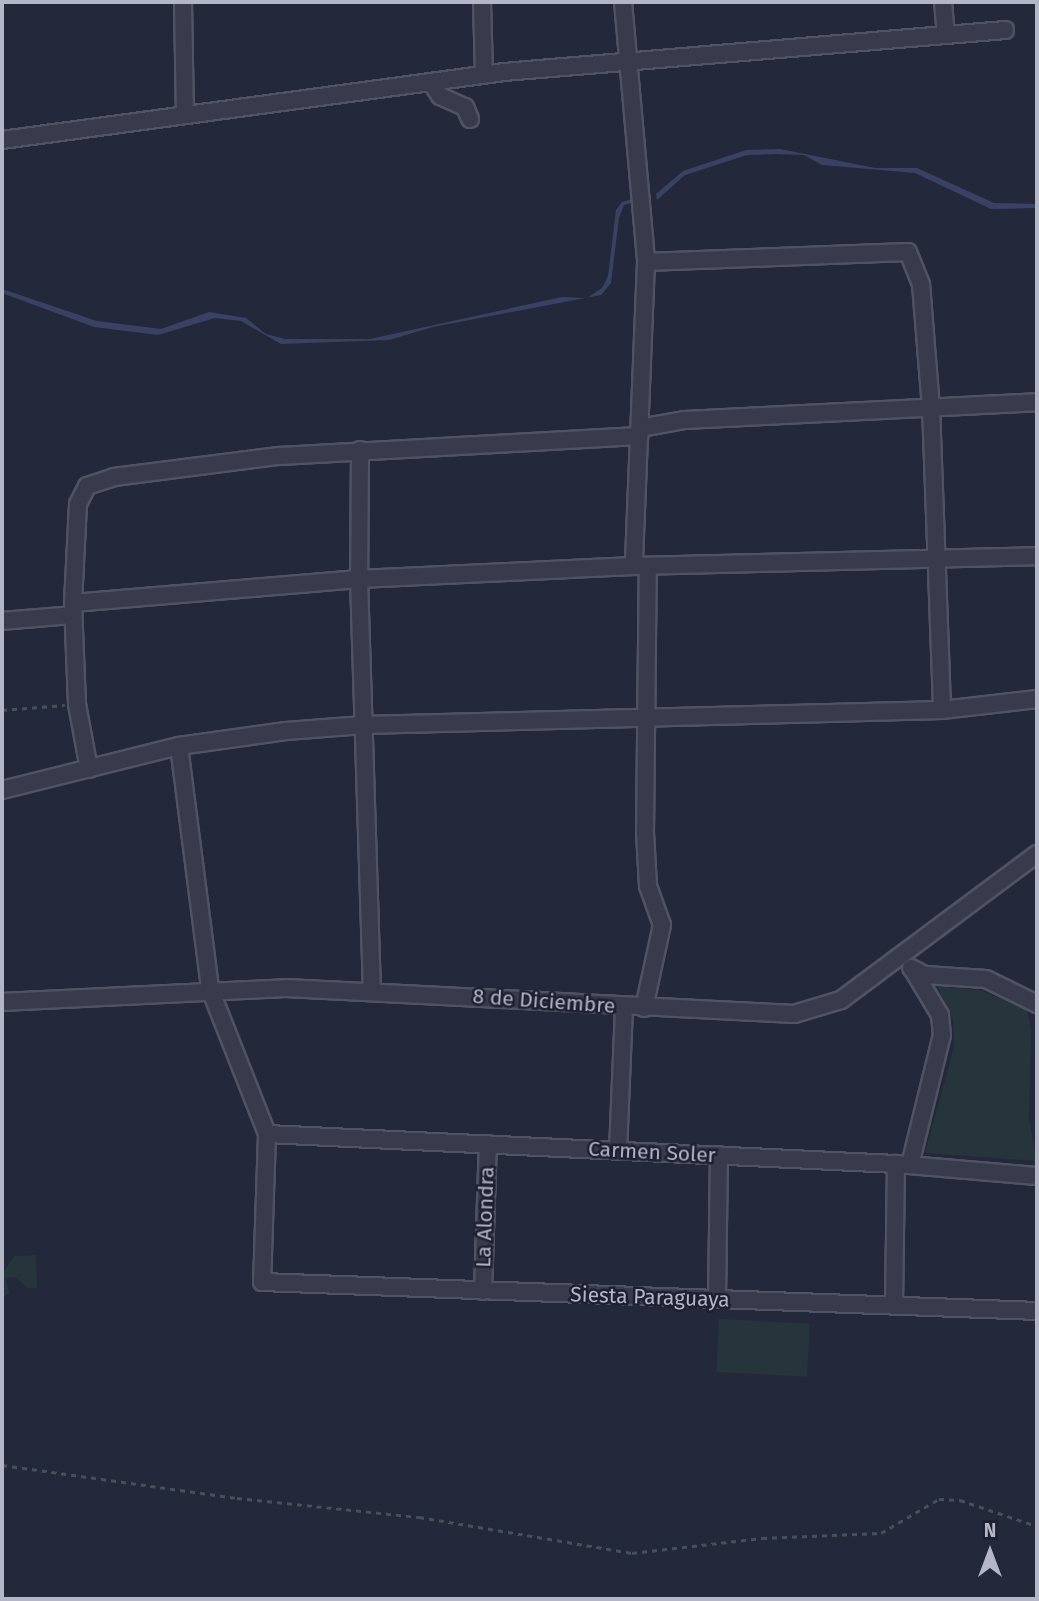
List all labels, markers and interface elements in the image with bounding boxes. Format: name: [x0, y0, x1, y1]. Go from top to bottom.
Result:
street label: 8 de Diciembre: [472, 983, 616, 1019]
street label: Carmen Soler: [588, 1136, 716, 1168]
street label: La Alondra: [471, 1166, 499, 1268]
street label: Siesta Paraguaya: [570, 1282, 730, 1312]
north arrow: [955, 1517, 1025, 1587]
text: N: [984, 1519, 996, 1542]

